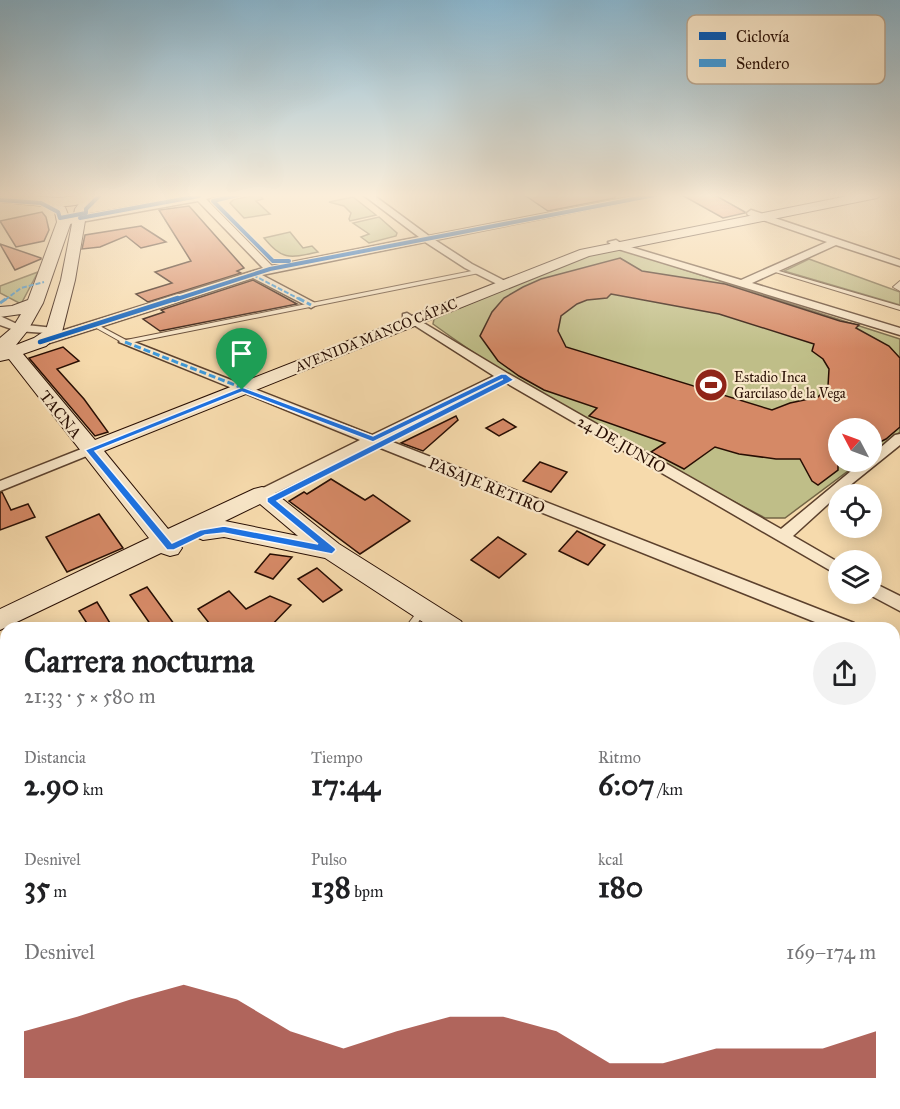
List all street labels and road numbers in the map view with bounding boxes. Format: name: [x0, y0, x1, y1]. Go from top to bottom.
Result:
street label: AVENIDA MANCO CÁPAC: [291, 293, 460, 376]
street label: TACNA: [36, 386, 86, 442]
street label: 24 DE JUNIO: [574, 411, 669, 478]
street label: PASAJE RETIRO: [425, 453, 548, 518]

